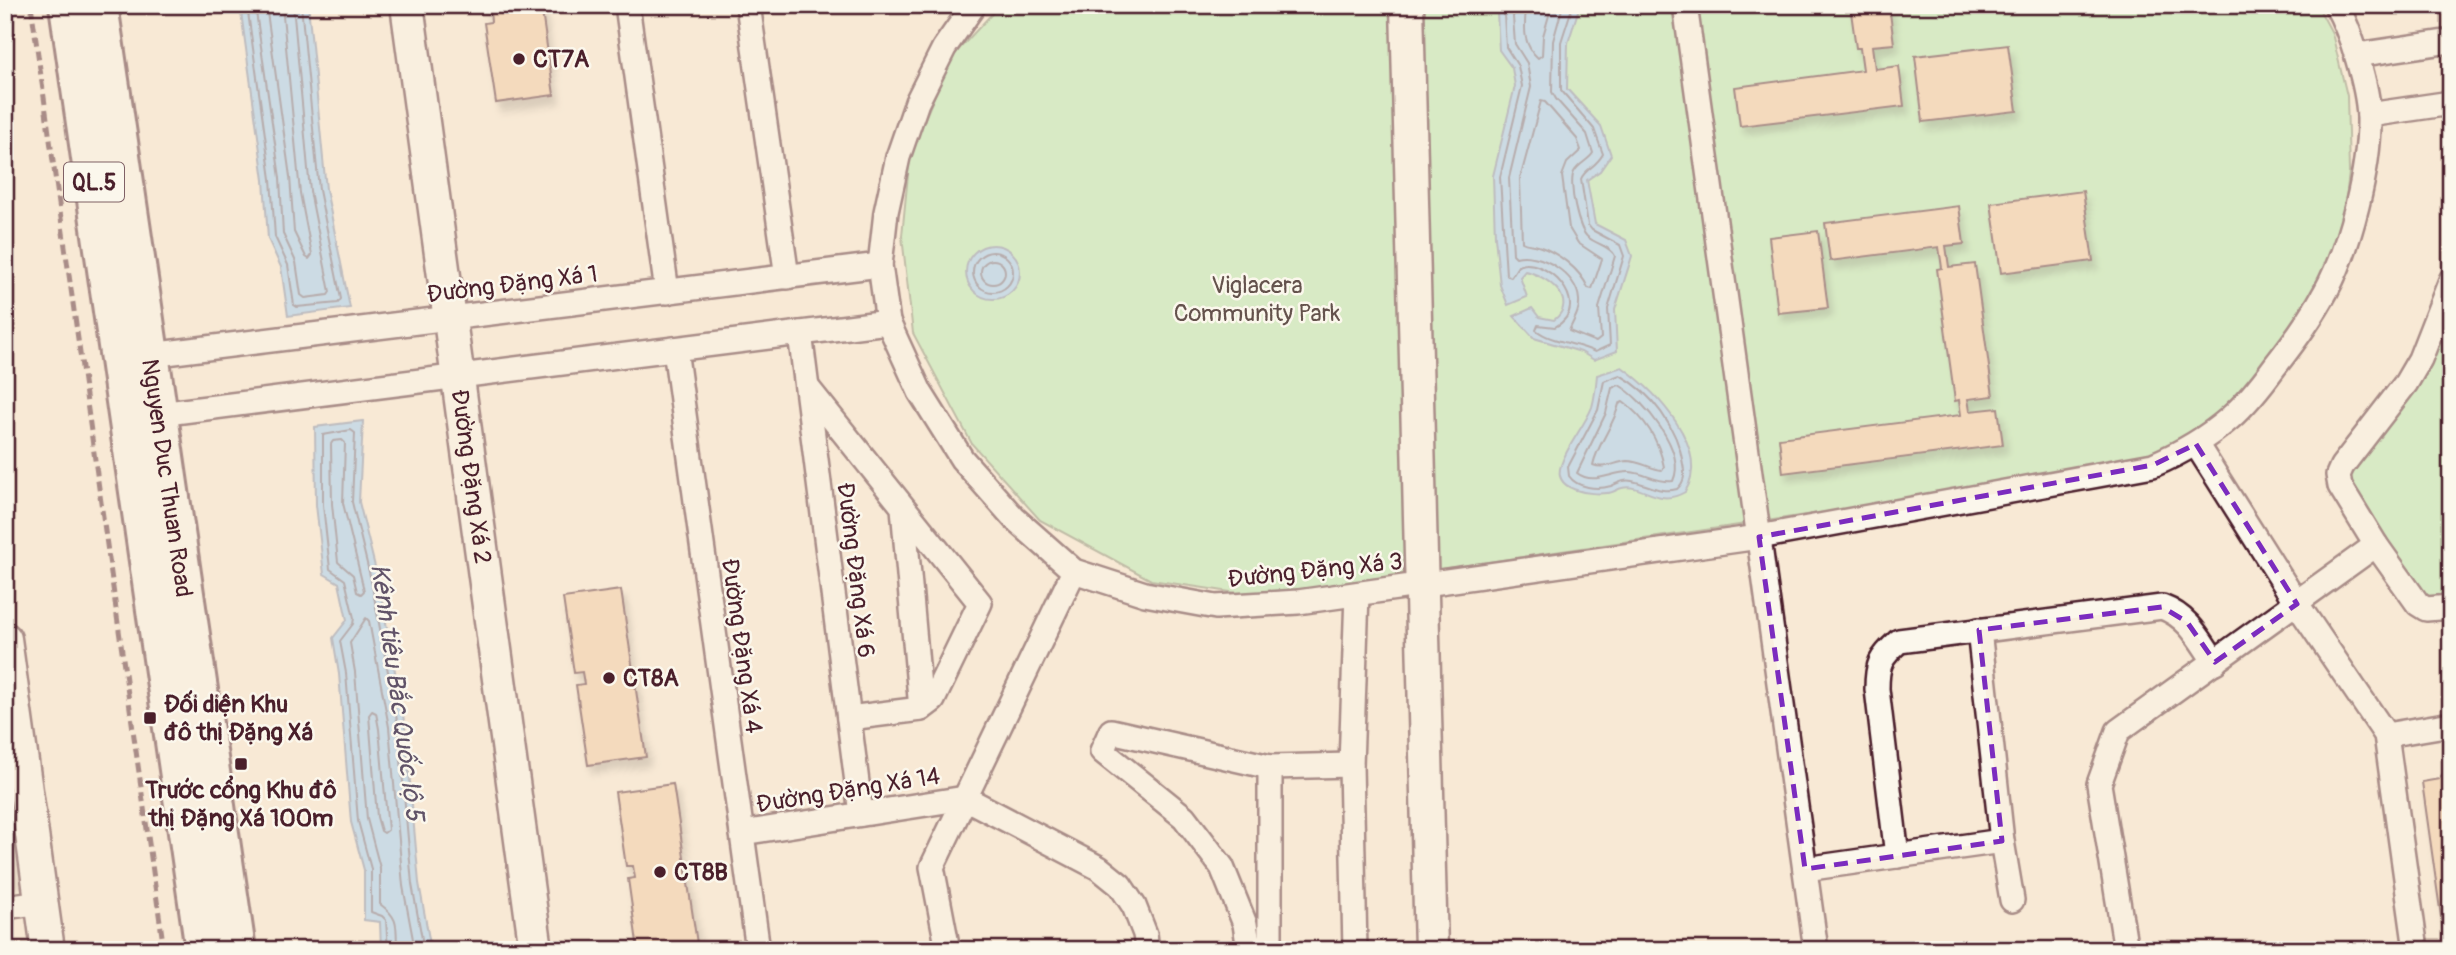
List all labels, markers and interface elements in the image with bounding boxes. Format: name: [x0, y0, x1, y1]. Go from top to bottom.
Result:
place label: CT7A: [533, 45, 590, 74]
marker: CT7A: [511, 51, 527, 67]
road number: QL.5: [64, 162, 124, 202]
street label: Đường Đặng Xá 1: [425, 260, 599, 309]
park label: Viglacera Community Park: [1174, 271, 1340, 328]
street label: Nguyen Duc Thuan Road: [135, 357, 198, 599]
street label: Đường Đặng Xá 2: [445, 388, 497, 566]
street label: Đường Đặng Xá 6: [830, 481, 881, 659]
street label: Đường Đặng Xá 3: [1226, 547, 1404, 594]
street label: Đường Đặng Xá 4: [715, 557, 768, 735]
water label: Kênh tiêu Bắc Quốc lộ 5: [363, 562, 431, 825]
place label: CT8A: [623, 664, 679, 693]
marker: CT8A: [601, 670, 617, 686]
place label: Đối diện Khu đô thị Đặng Xá: [164, 690, 313, 747]
marker: Đối diện Khu đô thị Đặng Xá: [142, 710, 158, 726]
marker: Trước cổng Khu đô thị Đặng Xá 100m: [233, 756, 249, 772]
street label: Đường Đặng Xá 14: [754, 762, 942, 819]
place label: Trước cổng Khu đô thị Đặng Xá 100m: [144, 775, 337, 833]
place label: CT8B: [674, 858, 728, 887]
marker: CT8B: [652, 864, 668, 880]

